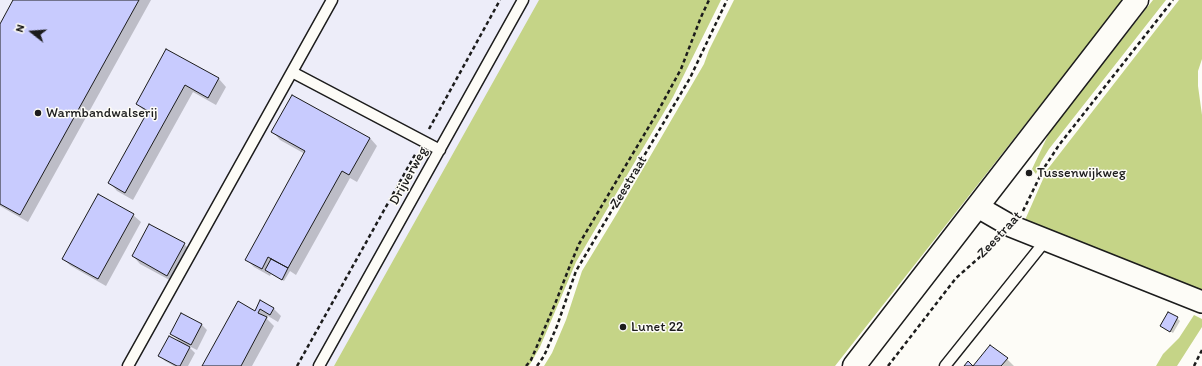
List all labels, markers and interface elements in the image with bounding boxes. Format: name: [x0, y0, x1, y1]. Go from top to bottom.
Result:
north arrow: [12, 12, 52, 52]
text: N: [13, 23, 27, 34]
place label: Warmbandwalserij: [46, 105, 157, 121]
marker: Warmbandwalserij: [33, 108, 43, 118]
street label: Drijverweg: [386, 144, 432, 208]
street label: Zeestraat: [607, 153, 651, 211]
place label: Tussenwijkweg: [1037, 165, 1126, 181]
marker: Tussenwijkweg: [1024, 168, 1034, 178]
street label: Zeestraat: [974, 208, 1026, 262]
place label: Lunet 22: [631, 319, 683, 335]
marker: Lunet 22: [618, 322, 628, 332]

